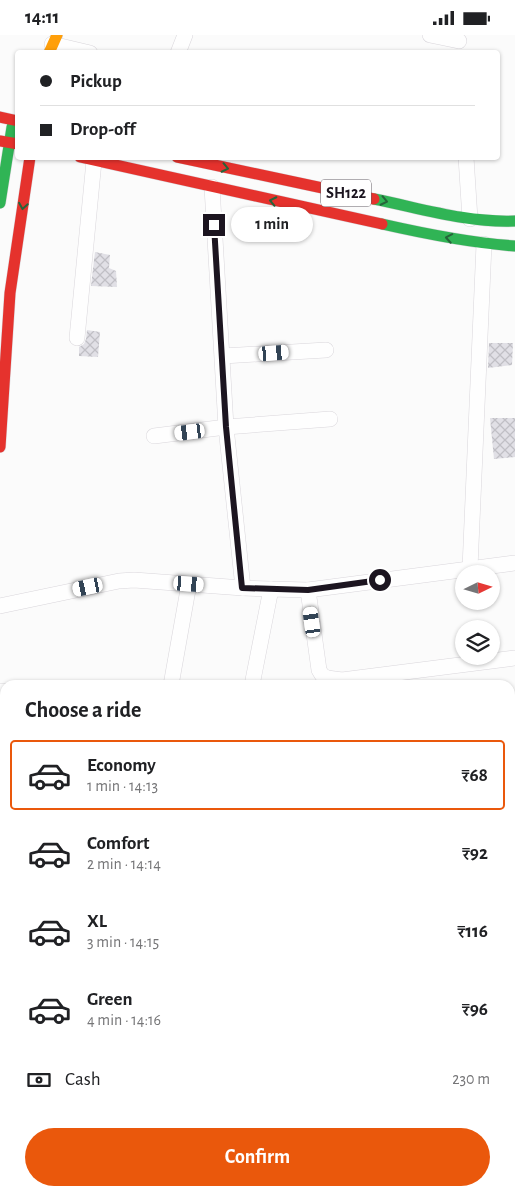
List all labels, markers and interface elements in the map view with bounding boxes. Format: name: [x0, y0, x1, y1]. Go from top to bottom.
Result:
text: 14:11: [25, 8, 59, 27]
text: Pickup: [70, 72, 122, 91]
text: Drop-off: [70, 120, 135, 139]
one-way arrow: [220, 163, 229, 173]
road number: SH122: [321, 179, 371, 207]
one-way arrow: [380, 195, 388, 206]
one-way arrow: [269, 196, 278, 206]
one-way arrow: [18, 201, 28, 210]
callout: 1 min: [232, 207, 314, 243]
route end: [203, 214, 225, 236]
text: 1 min: [255, 216, 289, 232]
one-way arrow: [445, 234, 454, 244]
car: [258, 344, 289, 362]
car: [174, 423, 205, 441]
north arrow: [455, 565, 500, 610]
map controls: [455, 565, 500, 665]
route start: [369, 569, 391, 591]
car: [173, 575, 204, 593]
car: [71, 577, 104, 597]
car: [302, 606, 321, 638]
button: layers: [455, 620, 500, 665]
text: Choose a ride: [25, 699, 141, 721]
icon: car: [27, 753, 72, 798]
text: Economy: [87, 756, 156, 775]
text: ₹68: [461, 766, 488, 785]
text: 1 min · 14:13: [87, 778, 158, 794]
icon: car: [27, 831, 72, 876]
text: Comfort: [87, 834, 149, 853]
text: ₹92: [462, 844, 488, 863]
text: 2 min · 14:14: [87, 856, 161, 872]
icon: car: [27, 909, 72, 954]
text: XL: [87, 912, 107, 931]
text: ₹116: [457, 922, 488, 941]
text: 3 min · 14:15: [87, 934, 159, 950]
icon: car: [27, 987, 72, 1032]
text: Green: [87, 990, 133, 1009]
text: ₹96: [462, 1000, 488, 1019]
text: 4 min · 14:16: [87, 1012, 161, 1028]
icon: cash: [25, 1066, 53, 1094]
text: Cash: [65, 1070, 101, 1089]
text: 230 m: [452, 1071, 490, 1087]
button: Confirm: [25, 1128, 490, 1186]

